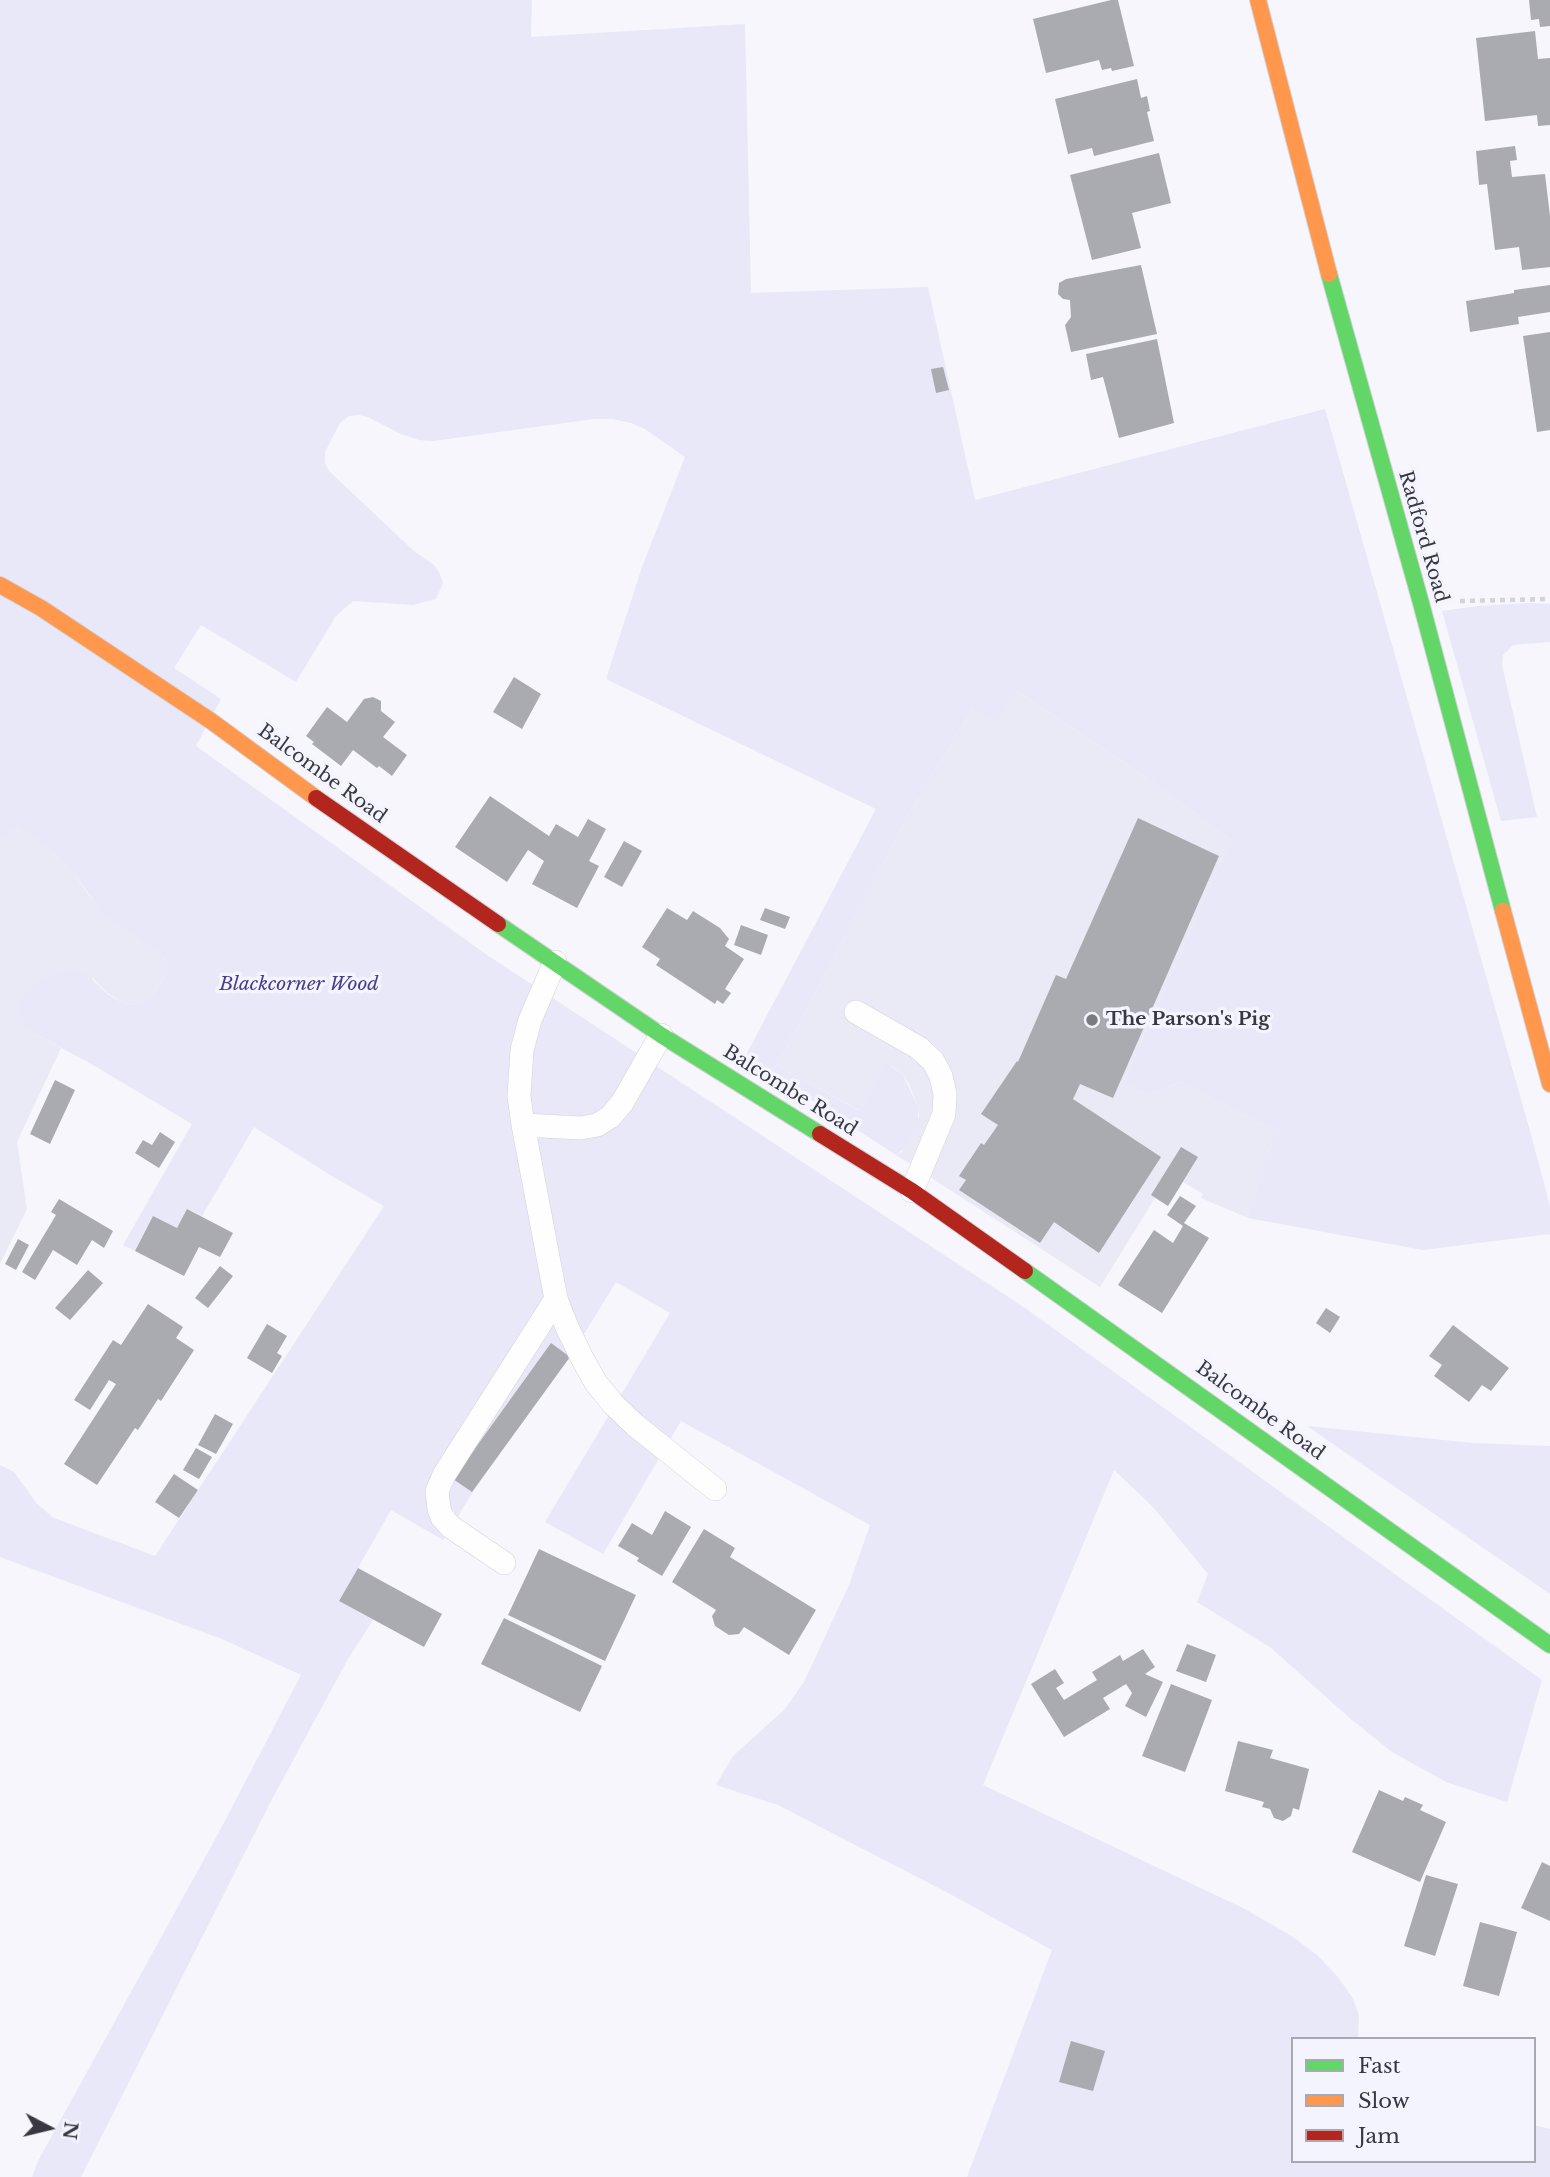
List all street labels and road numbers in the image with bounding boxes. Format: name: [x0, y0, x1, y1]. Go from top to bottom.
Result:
street label: Radford Road: [1393, 468, 1453, 606]
street label: Balcombe Road: [253, 720, 391, 828]
street label: Balcombe Road: [719, 1041, 861, 1141]
street label: Balcombe Road: [1191, 1357, 1329, 1465]

